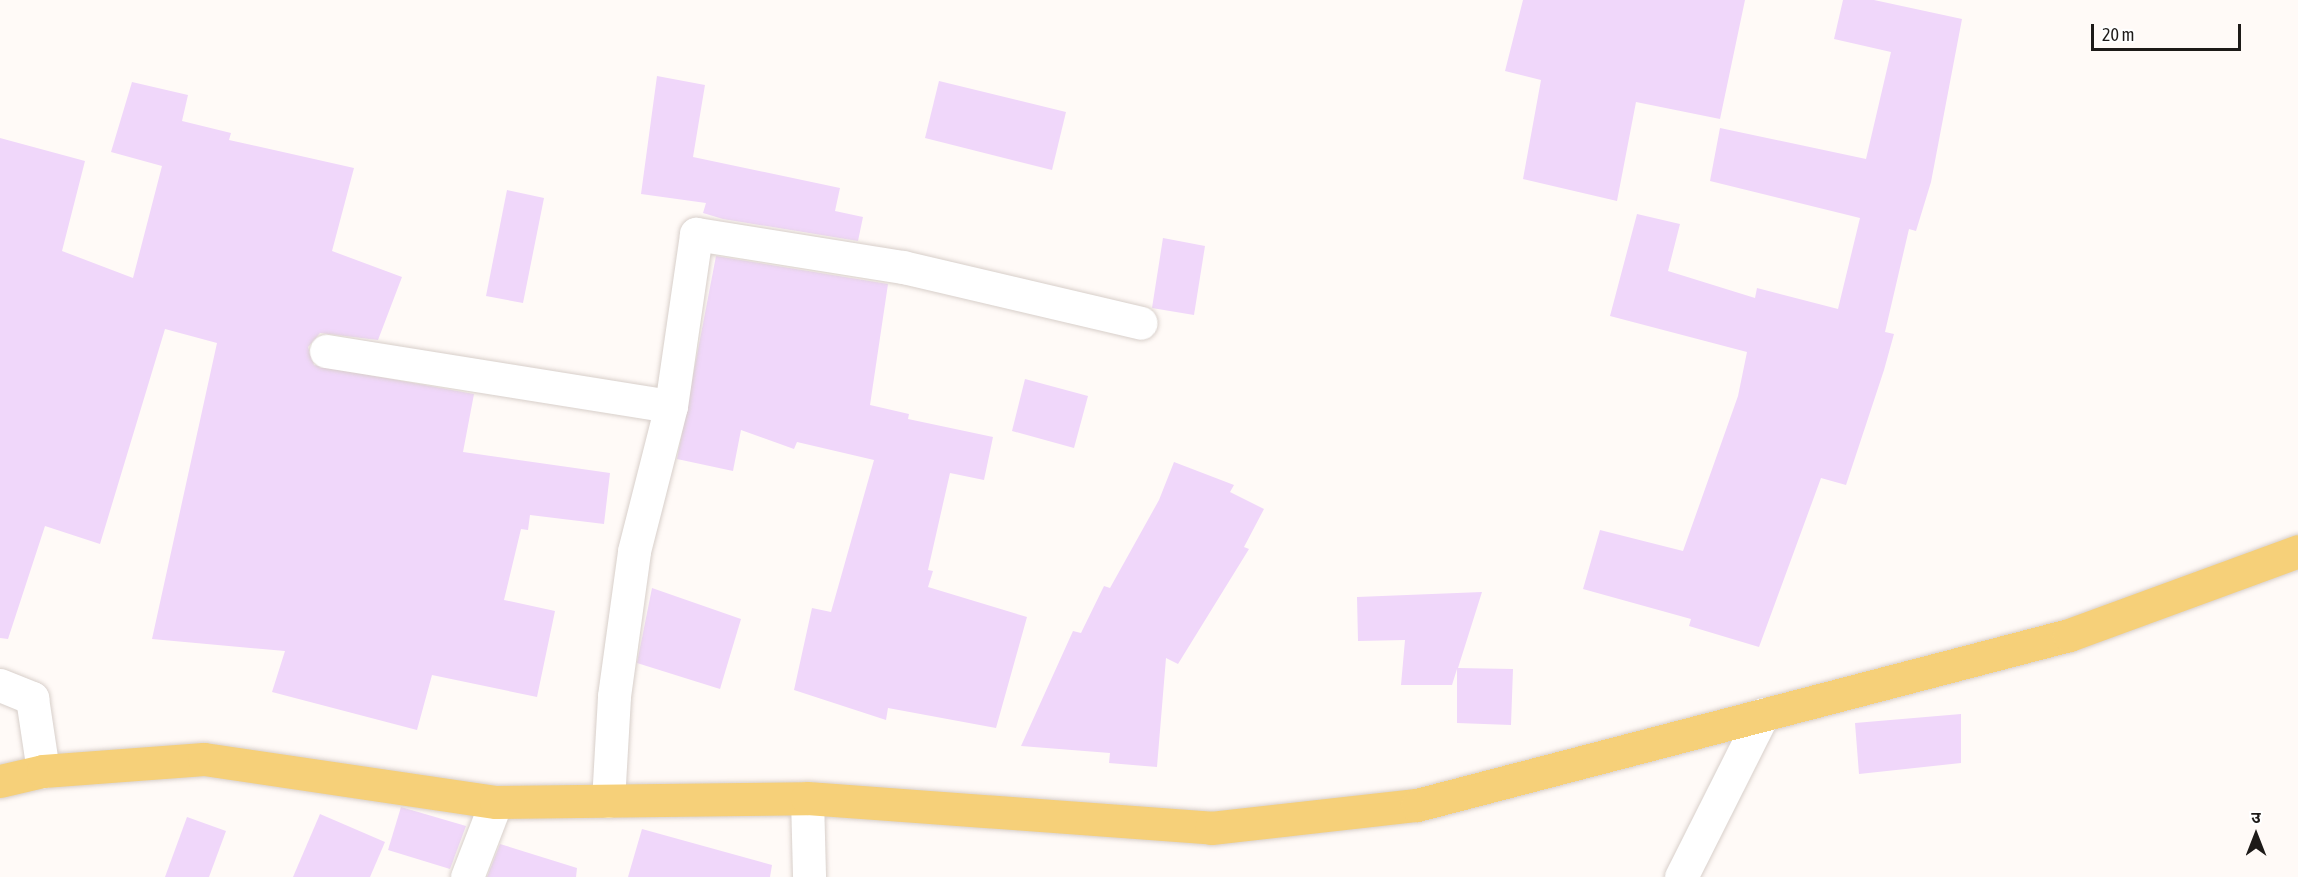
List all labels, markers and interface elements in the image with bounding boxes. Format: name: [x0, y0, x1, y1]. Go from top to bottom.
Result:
scale bar: [2094, 12, 2244, 50]
text: 20 m: [2102, 24, 2134, 45]
north arrow: [2226, 805, 2286, 865]
text: उ: [2251, 808, 2261, 826]

